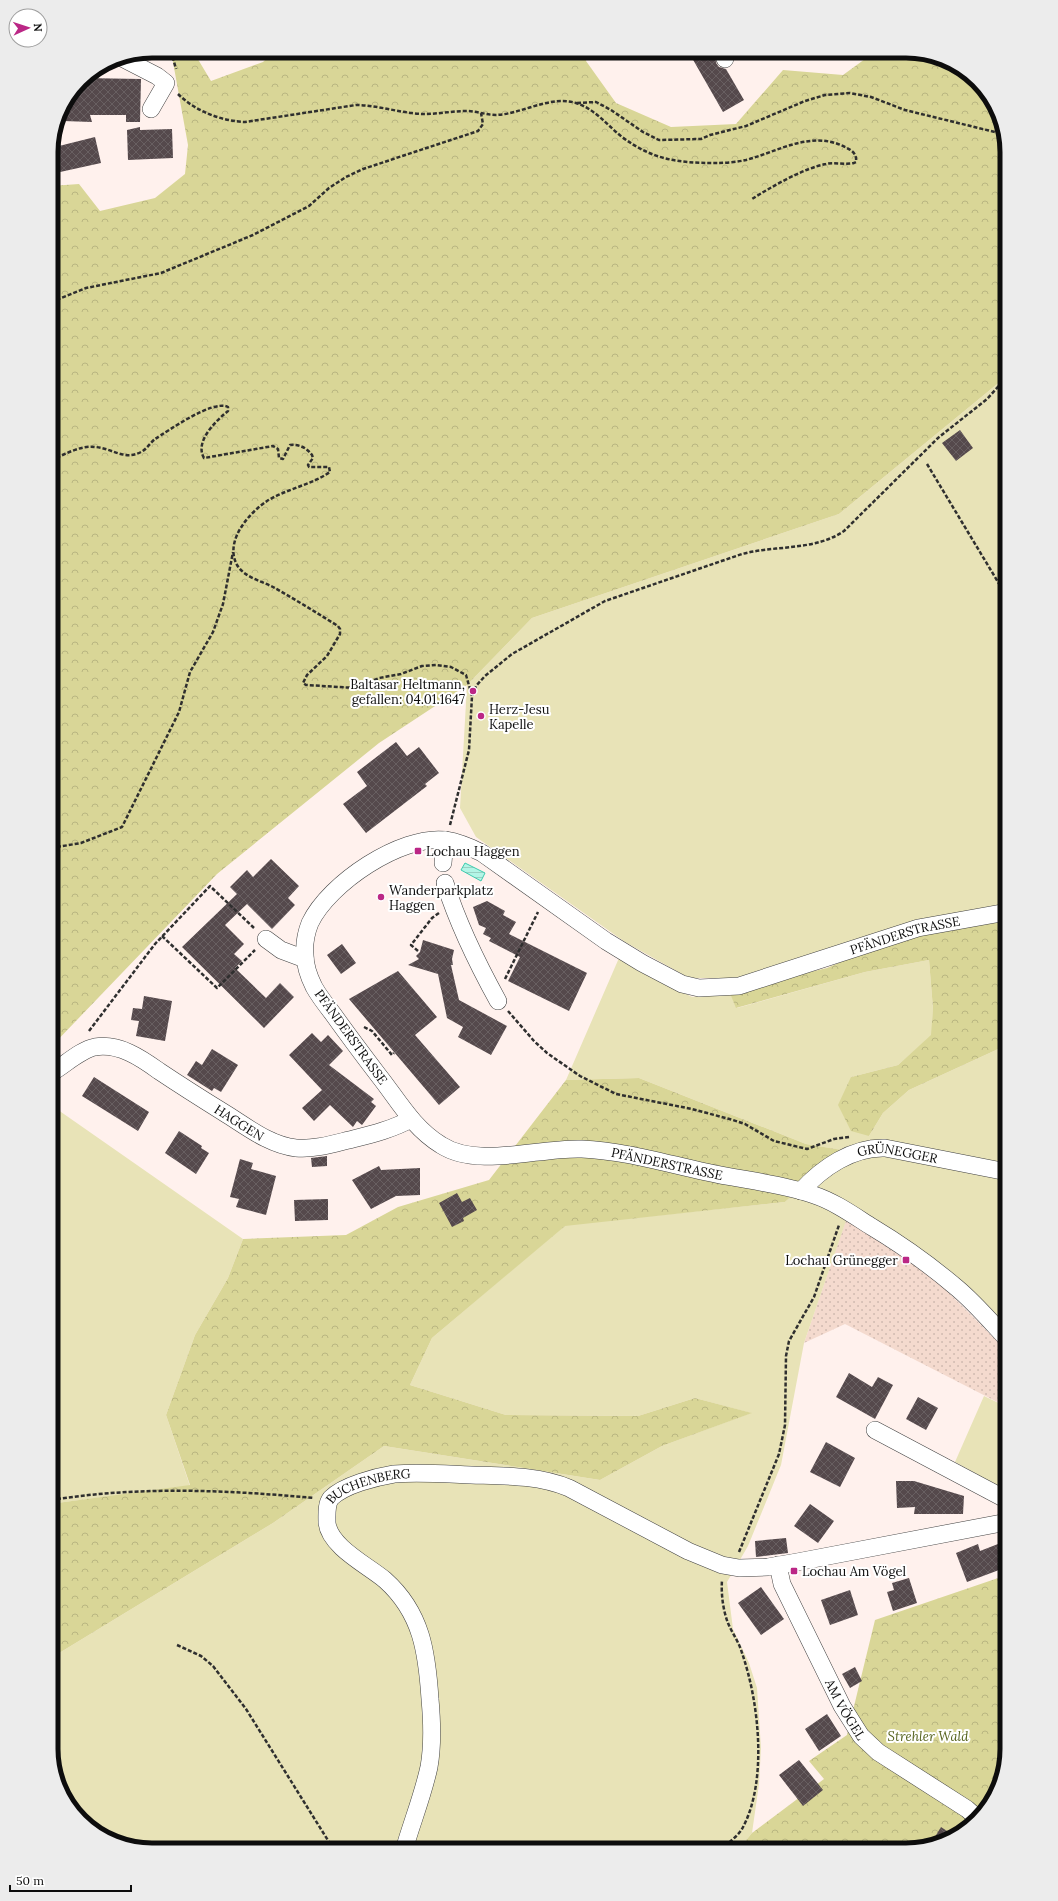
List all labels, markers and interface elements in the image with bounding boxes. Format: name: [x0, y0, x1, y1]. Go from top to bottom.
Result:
north arrow: [8, 8, 48, 48]
text: N: [31, 23, 45, 33]
place label: Baltasar Heltmann, gefallen: 04.01.1647: [350, 676, 465, 708]
marker: Baltasar Heltmann, gefallen: 04.01.1647: [468, 686, 478, 696]
place label: Herz-Jesu Kapelle: [489, 701, 550, 733]
marker: Herz-Jesu Kapelle: [476, 711, 486, 721]
place label: Lochau Haggen: [426, 843, 520, 860]
marker: Lochau Haggen: [413, 846, 423, 856]
place label: Wanderparkplatz Haggen: [389, 882, 493, 914]
marker: Wanderparkplatz Haggen: [376, 892, 386, 902]
street label: PFÄNDERSTRASSE: [848, 912, 961, 958]
street label: PFÄNDERSTRASSE: [311, 986, 391, 1088]
street label: HAGGEN: [211, 1100, 267, 1144]
street label: GRÜNEGGER: [855, 1139, 940, 1167]
street label: PFÄNDERSTRASSE: [610, 1144, 724, 1184]
place label: Lochau Grünegger: [785, 1252, 898, 1269]
marker: Lochau Grünegger: [901, 1255, 911, 1265]
street label: BUCHENBERG: [322, 1465, 411, 1507]
place label: Lochau Am Vögel: [802, 1563, 907, 1580]
marker: Lochau Am Vögel: [789, 1566, 799, 1576]
street label: AM VÖGEL: [821, 1675, 870, 1743]
park label: Strehler Wald: [888, 1728, 969, 1745]
scale bar: [10, 1867, 131, 1893]
text: 50 m: [16, 1873, 44, 1888]

